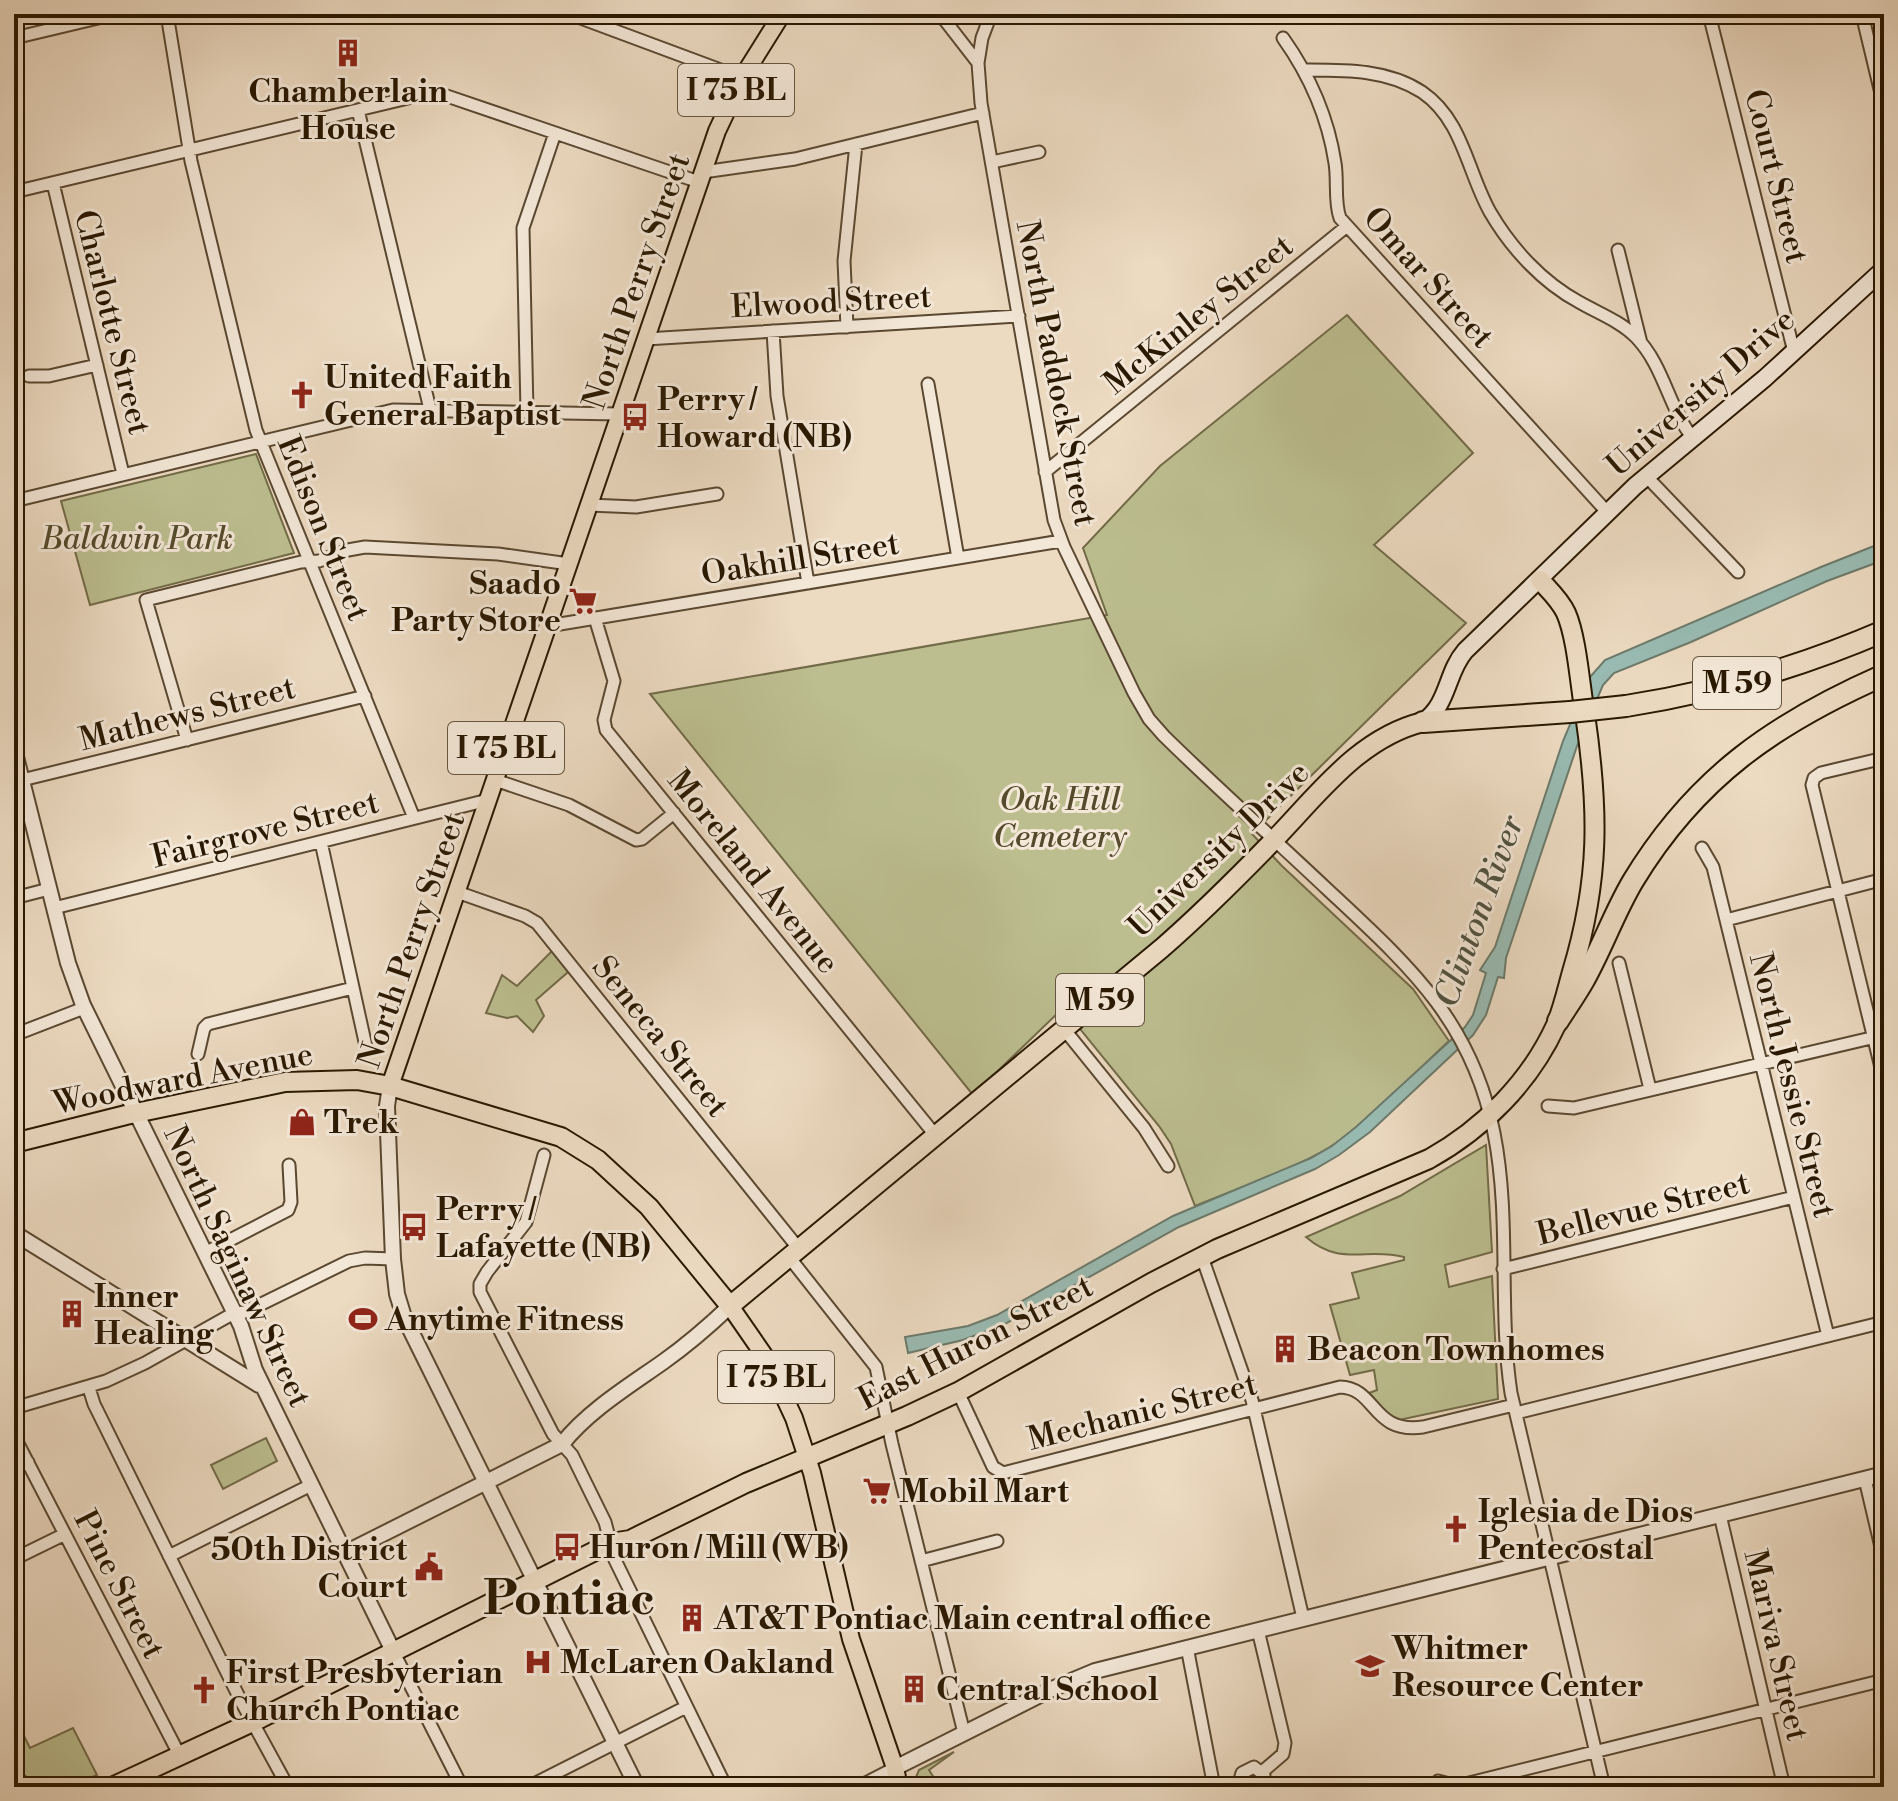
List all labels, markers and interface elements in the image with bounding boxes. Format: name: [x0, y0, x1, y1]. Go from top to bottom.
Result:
building icon: Chamberlain House: [333, 38, 363, 68]
road number: I 75 BL: [678, 64, 794, 116]
place label: Chamberlain House: [248, 72, 448, 149]
street label: Court Street: [1735, 85, 1817, 267]
street label: North Perry Street: [574, 148, 699, 415]
street label: Omar Street: [1354, 199, 1502, 357]
street label: Charlotte Street: [65, 206, 159, 439]
street label: North Paddock Street: [1007, 217, 1105, 529]
street label: McKinley Street: [1096, 226, 1301, 403]
street label: Elwood Street: [730, 277, 932, 327]
street label: University Drive: [1598, 300, 1803, 486]
place label: United Faith General Baptist: [324, 358, 561, 435]
church icon: United Faith General Baptist: [287, 380, 317, 410]
place label: Perry / Howard (NB): [657, 380, 852, 457]
bus stop icon: Perry / Howard (NB): [620, 402, 650, 432]
street label: Edison Street: [268, 430, 378, 626]
park label: Baldwin Park: [40, 519, 233, 559]
street label: Oakhill Street: [698, 524, 902, 594]
place label: Saado Party Store: [391, 564, 561, 641]
supermarket icon: Saado Party Store: [568, 586, 598, 616]
road number: M 59: [1693, 657, 1781, 709]
street label: Mathews Street: [75, 668, 300, 760]
road number: I 75 BL: [448, 722, 564, 774]
street label: University Drive: [1120, 753, 1318, 946]
street label: Moreland Avenue: [659, 762, 848, 982]
park label: Oak Hill Cemetery: [993, 780, 1128, 857]
street label: Fairgrove Street: [148, 782, 383, 878]
street label: North Perry Street: [349, 807, 474, 1074]
water label: Clinton River: [1426, 810, 1534, 1013]
street label: Seneca Street: [583, 948, 737, 1125]
street label: North Jessie Street: [1740, 949, 1844, 1222]
road number: M 59: [1056, 974, 1144, 1026]
street label: Woodward Avenue: [49, 1034, 316, 1124]
place label: Trek: [324, 1103, 400, 1143]
shop icon: Trek: [287, 1107, 317, 1137]
street label: North Saginaw Street: [154, 1119, 320, 1413]
street label: Bellevue Street: [1532, 1163, 1754, 1255]
place label: Perry / Lafayette (NB): [436, 1190, 651, 1267]
bus stop icon: Perry / Lafayette (NB): [399, 1212, 429, 1242]
street label: East Huron Street: [851, 1266, 1100, 1419]
place label: Inner Healing: [94, 1277, 214, 1354]
building icon: Inner Healing: [57, 1299, 87, 1329]
place label: Anytime Fitness: [384, 1300, 624, 1340]
sports icon: Anytime Fitness: [348, 1304, 378, 1334]
place label: Beacon Townhomes: [1307, 1330, 1605, 1370]
building icon: Beacon Townhomes: [1270, 1334, 1300, 1364]
road number: I 75 BL: [718, 1351, 834, 1403]
street label: Mechanic Street: [1023, 1364, 1261, 1460]
place label: Mobil Mart: [899, 1472, 1069, 1512]
supermarket icon: Mobil Mart: [862, 1476, 892, 1506]
place label: Iglesia de Dios Pentecostal: [1478, 1492, 1693, 1569]
street label: Pine Street: [65, 1504, 174, 1665]
church icon: Iglesia de Dios Pentecostal: [1441, 1514, 1471, 1544]
place label: Huron / Mill (WB): [589, 1528, 848, 1568]
place label: 50th District Court: [211, 1530, 408, 1607]
bus stop icon: Huron / Mill (WB): [552, 1532, 582, 1562]
street label: Mariva Street: [1735, 1546, 1817, 1745]
public building icon: 50th District Court: [414, 1552, 444, 1582]
district label: Pontiac: [483, 1570, 655, 1630]
place label: AT&T Pontiac Main central office: [713, 1599, 1211, 1639]
building icon: AT&T Pontiac Main central office: [677, 1603, 707, 1633]
place label: Whitmer Resource Center: [1391, 1629, 1644, 1706]
place label: McLaren Oakland: [560, 1643, 834, 1683]
hospital icon: McLaren Oakland: [523, 1647, 553, 1677]
school or university icon: Whitmer Resource Center: [1355, 1651, 1385, 1681]
place label: First Presbyterian Church Pontiac: [226, 1653, 503, 1730]
place label: Central School: [936, 1670, 1159, 1710]
building icon: Central School: [899, 1674, 929, 1704]
church icon: First Presbyterian Church Pontiac: [189, 1675, 219, 1705]

